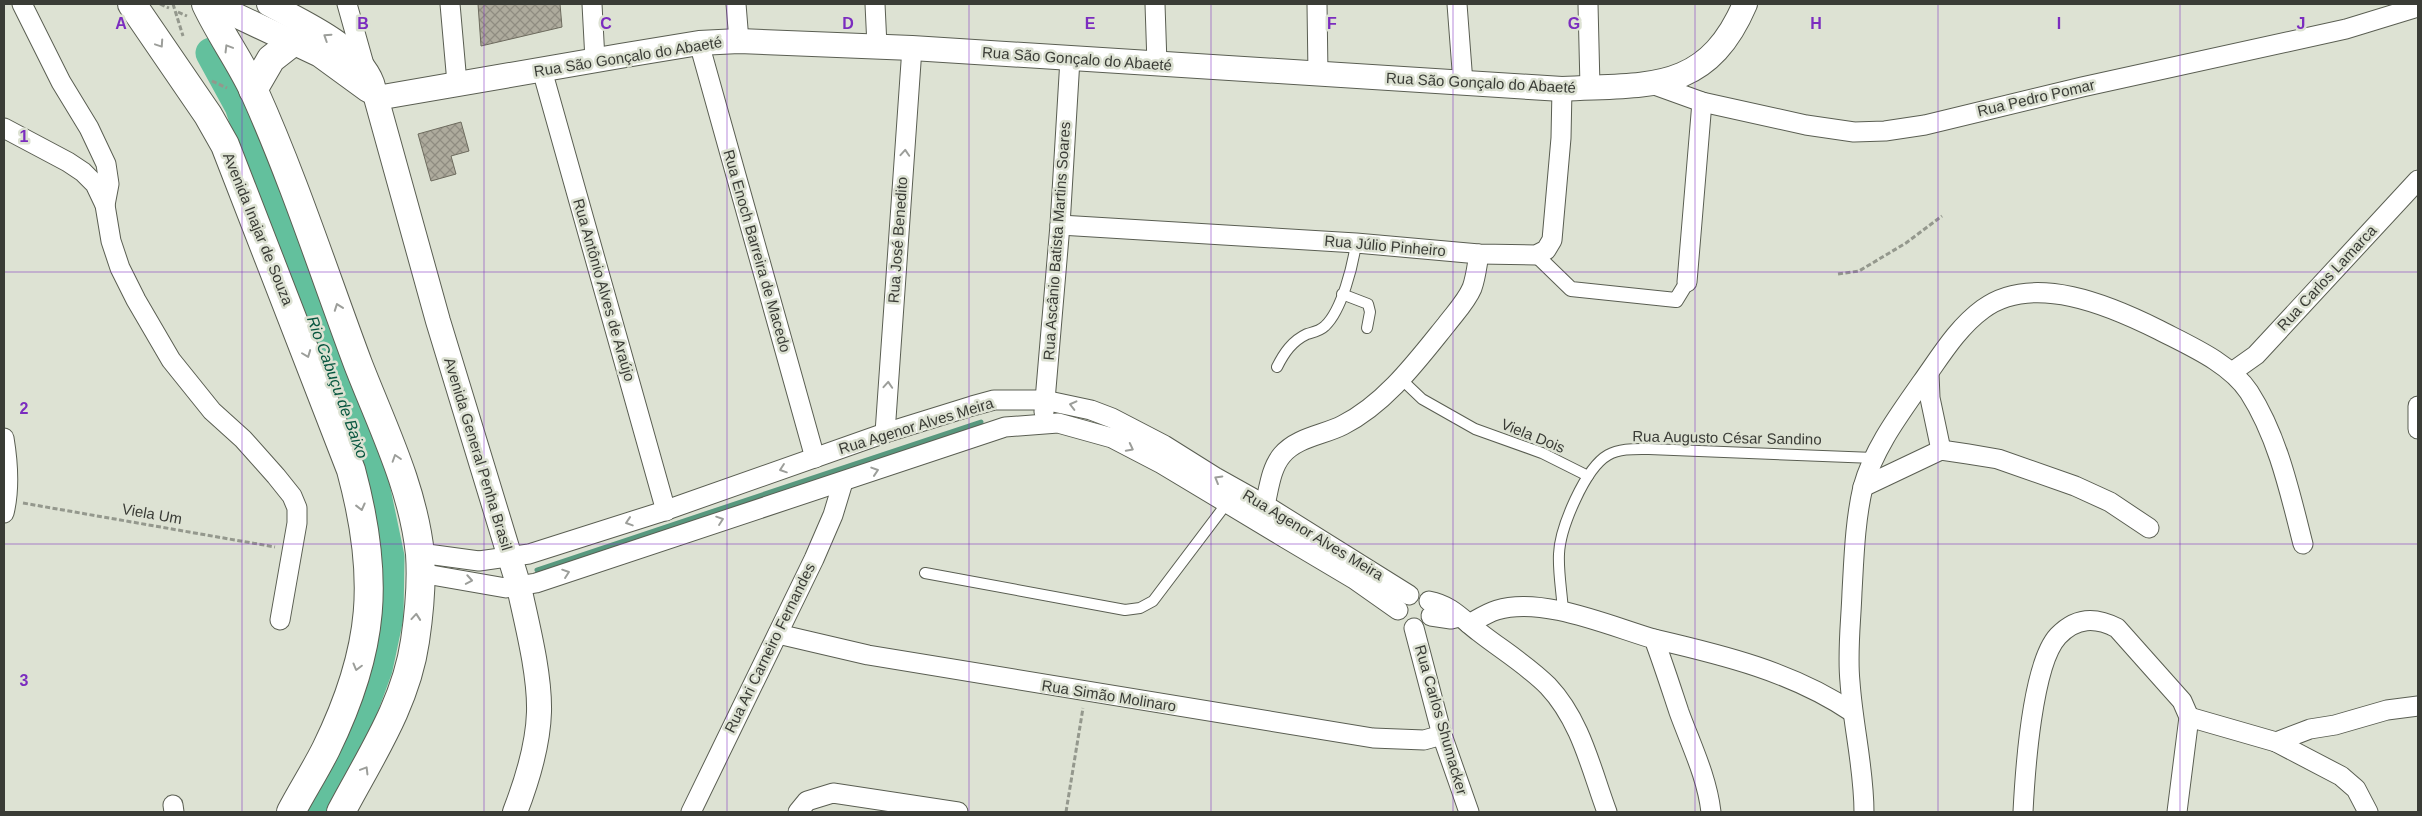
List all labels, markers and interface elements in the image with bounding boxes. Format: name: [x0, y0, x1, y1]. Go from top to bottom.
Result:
text: A: [115, 15, 127, 32]
text: B: [357, 15, 369, 32]
text: C: [600, 15, 612, 32]
text: D: [842, 15, 854, 32]
text: E: [1085, 15, 1096, 32]
text: F: [1327, 15, 1337, 32]
text: G: [1568, 15, 1580, 32]
text: H: [1810, 15, 1822, 32]
text: I: [2057, 15, 2061, 32]
text: J: [2297, 15, 2305, 32]
street label: Rua São Gonçalo do Abaeté: [533, 33, 723, 80]
one-way arrow: [323, 34, 333, 43]
one-way arrow: [153, 39, 163, 48]
street label: Rua São Gonçalo do Abaeté: [982, 43, 1172, 74]
one-way arrow: [225, 44, 235, 53]
street label: Rua São Gonçalo do Abaeté: [1386, 69, 1576, 96]
street label: Rua Pedro Pomar: [1975, 76, 2096, 119]
street label: Rua Ascânio Batista Martins Soares: [1040, 121, 1073, 361]
text: 1: [20, 128, 29, 145]
street label: Rua Enoch Barreira de Macedo: [720, 148, 795, 354]
one-way arrow: [899, 148, 910, 156]
street label: Avenida Inajar de Souza: [220, 150, 297, 308]
street label: Rua José Benedito: [885, 176, 910, 304]
street label: Rua Antônio Alves de Araújo: [570, 197, 639, 383]
street label: Rua Carlos Lamarca: [2274, 221, 2380, 334]
street label: Rua Júlio Pinheiro: [1324, 232, 1446, 259]
one-way arrow: [334, 303, 344, 311]
water label: Rio Cabuçu de Baixo: [304, 314, 371, 461]
one-way arrow: [301, 349, 311, 358]
street label: Avenida General Penha Brasil: [441, 355, 516, 552]
one-way arrow: [883, 380, 894, 388]
street label: Rua Agenor Alves Meira: [836, 394, 996, 457]
text: 2: [20, 400, 29, 417]
one-way arrow: [1069, 400, 1078, 411]
street label: Viela Dois: [1499, 415, 1568, 456]
street label: Rua Augusto César Sandino: [1632, 427, 1822, 448]
one-way arrow: [1125, 442, 1134, 452]
one-way arrow: [392, 455, 402, 463]
one-way arrow: [779, 463, 787, 473]
one-way arrow: [870, 467, 878, 477]
one-way arrow: [1214, 475, 1223, 485]
street label: Rua Agenor Alves Meira: [1240, 486, 1387, 584]
street label: Viela Um: [121, 500, 183, 527]
one-way arrow: [355, 503, 366, 512]
one-way arrow: [715, 516, 723, 526]
one-way arrow: [625, 517, 634, 527]
street label: Rua Ari Carneiro Fernandes: [721, 560, 818, 735]
one-way arrow: [561, 569, 570, 579]
one-way arrow: [464, 574, 473, 585]
one-way arrow: [411, 613, 422, 621]
street label: Rua Carlos Shumacker: [1412, 643, 1471, 797]
one-way arrow: [353, 663, 363, 671]
text: 3: [20, 672, 29, 689]
street label: Rua Simão Molinaro: [1041, 676, 1178, 715]
one-way arrow: [359, 766, 369, 775]

